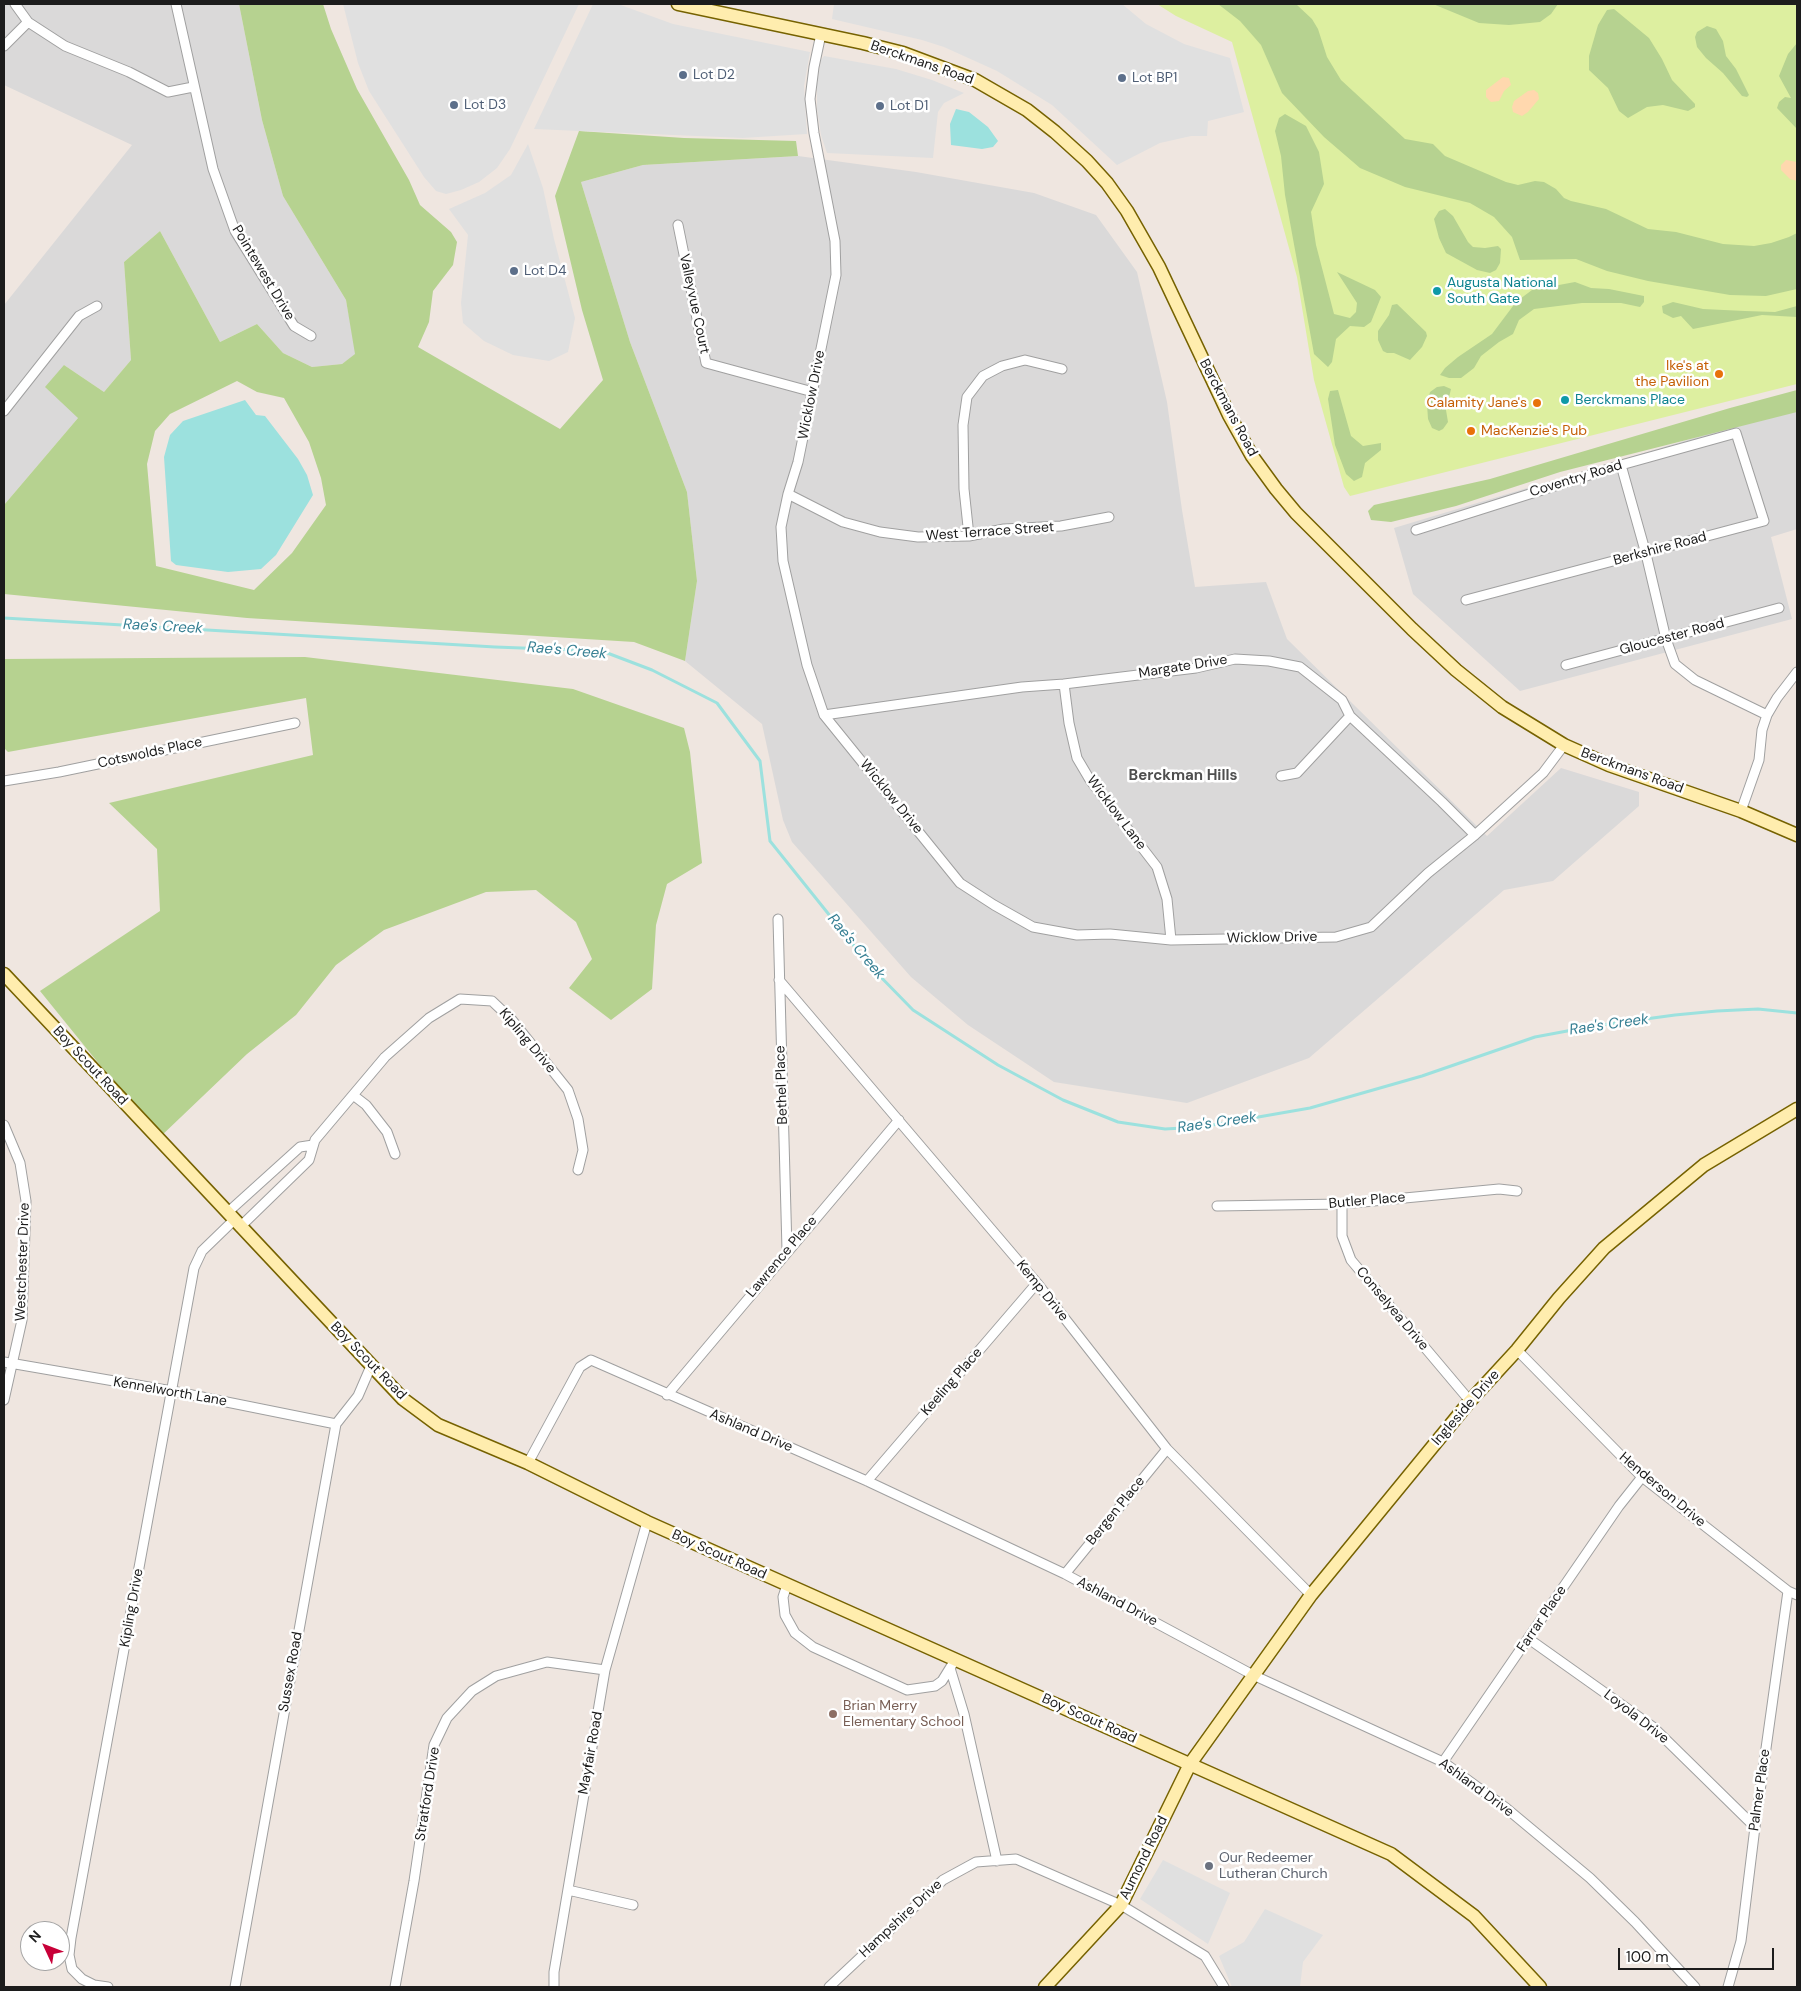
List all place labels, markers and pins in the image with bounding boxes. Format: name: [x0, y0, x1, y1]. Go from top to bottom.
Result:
place label: Lot D2: [693, 67, 735, 83]
marker: Lot D2: [677, 69, 689, 81]
place label: Lot BP1: [1132, 70, 1177, 86]
marker: Lot BP1: [1116, 72, 1128, 84]
place label: Lot D3: [464, 97, 506, 113]
place label: Lot D1: [890, 98, 928, 114]
marker: Lot D3: [448, 99, 460, 111]
marker: Lot D1: [874, 100, 886, 112]
place label: Lot D4: [524, 263, 566, 279]
marker: Lot D4: [508, 265, 520, 277]
place label: Augusta National South Gate: [1447, 275, 1557, 308]
marker: Augusta National South Gate: [1431, 285, 1443, 297]
place label: Ike's at the Pavilion: [1635, 358, 1709, 391]
marker: Ike's at the Pavilion: [1713, 368, 1725, 380]
place label: Berckmans Place: [1575, 392, 1685, 408]
marker: Berckmans Place: [1559, 394, 1571, 406]
place label: Calamity Jane's: [1427, 395, 1527, 411]
marker: Calamity Jane's: [1531, 397, 1543, 409]
place label: MacKenzie's Pub: [1481, 423, 1587, 439]
marker: MacKenzie's Pub: [1465, 425, 1477, 437]
place label: Brian Merry Elementary School: [843, 1698, 964, 1730]
marker: Brian Merry Elementary School: [827, 1708, 839, 1720]
place label: Our Redeemer Lutheran Church: [1219, 1850, 1328, 1882]
marker: Our Redeemer Lutheran Church: [1203, 1860, 1215, 1872]

